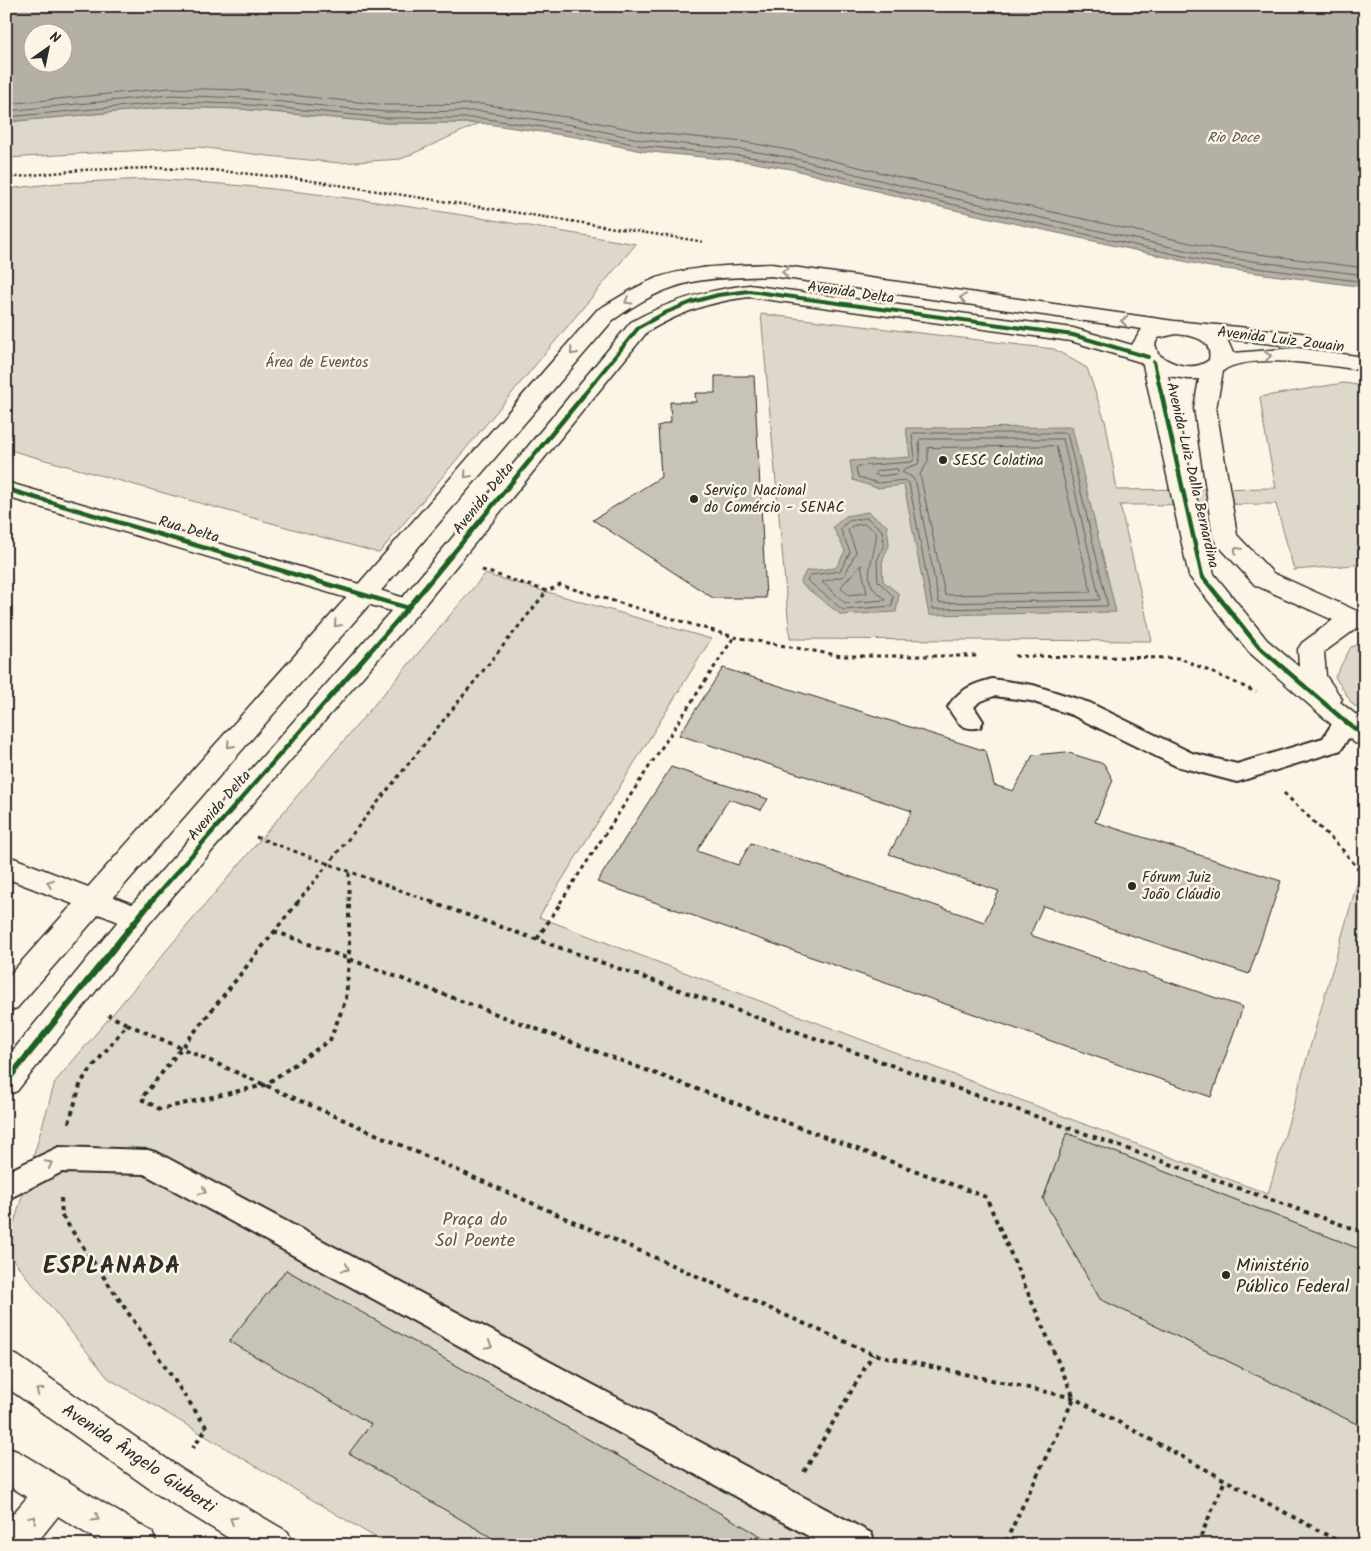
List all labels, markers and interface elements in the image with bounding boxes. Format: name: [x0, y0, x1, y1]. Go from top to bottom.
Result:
north arrow: [22, 22, 72, 72]
text: N: [45, 26, 64, 50]
water label: Rio Doce: [1207, 127, 1260, 149]
one-way arrow: [781, 267, 789, 278]
street label: Avenida Delta: [806, 275, 896, 311]
one-way arrow: [959, 293, 968, 303]
one-way arrow: [624, 294, 633, 304]
one-way arrow: [1120, 316, 1128, 326]
street label: Avenida Luiz Zouain: [1216, 320, 1346, 360]
one-way arrow: [571, 346, 579, 355]
park label: Área de Eventos: [266, 351, 369, 375]
one-way arrow: [1264, 351, 1272, 362]
street label: Avenida Luiz Dalla Bernardina: [1159, 380, 1225, 571]
place label: SESC Colatina: [953, 449, 1044, 473]
marker: SESC Colatina: [937, 454, 949, 466]
street label: Avenida Delta: [447, 457, 521, 540]
one-way arrow: [464, 469, 473, 478]
place label: Serviço Nacional do Comércio - SENAC: [704, 479, 845, 520]
marker: Serviço Nacional do Comércio - SENAC: [688, 493, 700, 505]
street label: Rua Delta: [156, 510, 222, 550]
one-way arrow: [1234, 547, 1243, 556]
one-way arrow: [334, 618, 343, 627]
one-way arrow: [226, 740, 235, 749]
street label: Avenida Delta: [182, 765, 257, 846]
place label: Fórum Juiz João Cláudio: [1142, 866, 1221, 907]
one-way arrow: [46, 879, 55, 889]
marker: Fórum Juiz João Cláudio: [1126, 880, 1138, 892]
one-way arrow: [44, 1161, 53, 1171]
one-way arrow: [198, 1185, 207, 1195]
park label: Praça do Sol Poente: [435, 1206, 515, 1256]
district label: ESPLANADA: [43, 1247, 181, 1286]
place label: Ministério Público Federal: [1236, 1252, 1350, 1302]
one-way arrow: [341, 1262, 350, 1272]
marker: Ministério Público Federal: [1220, 1269, 1232, 1281]
one-way arrow: [484, 1339, 493, 1349]
one-way arrow: [36, 1388, 45, 1397]
street label: Avenida Ângelo Giuberti: [55, 1397, 222, 1522]
one-way arrow: [90, 1512, 99, 1522]
one-way arrow: [27, 1516, 35, 1525]
one-way arrow: [229, 1516, 238, 1526]

